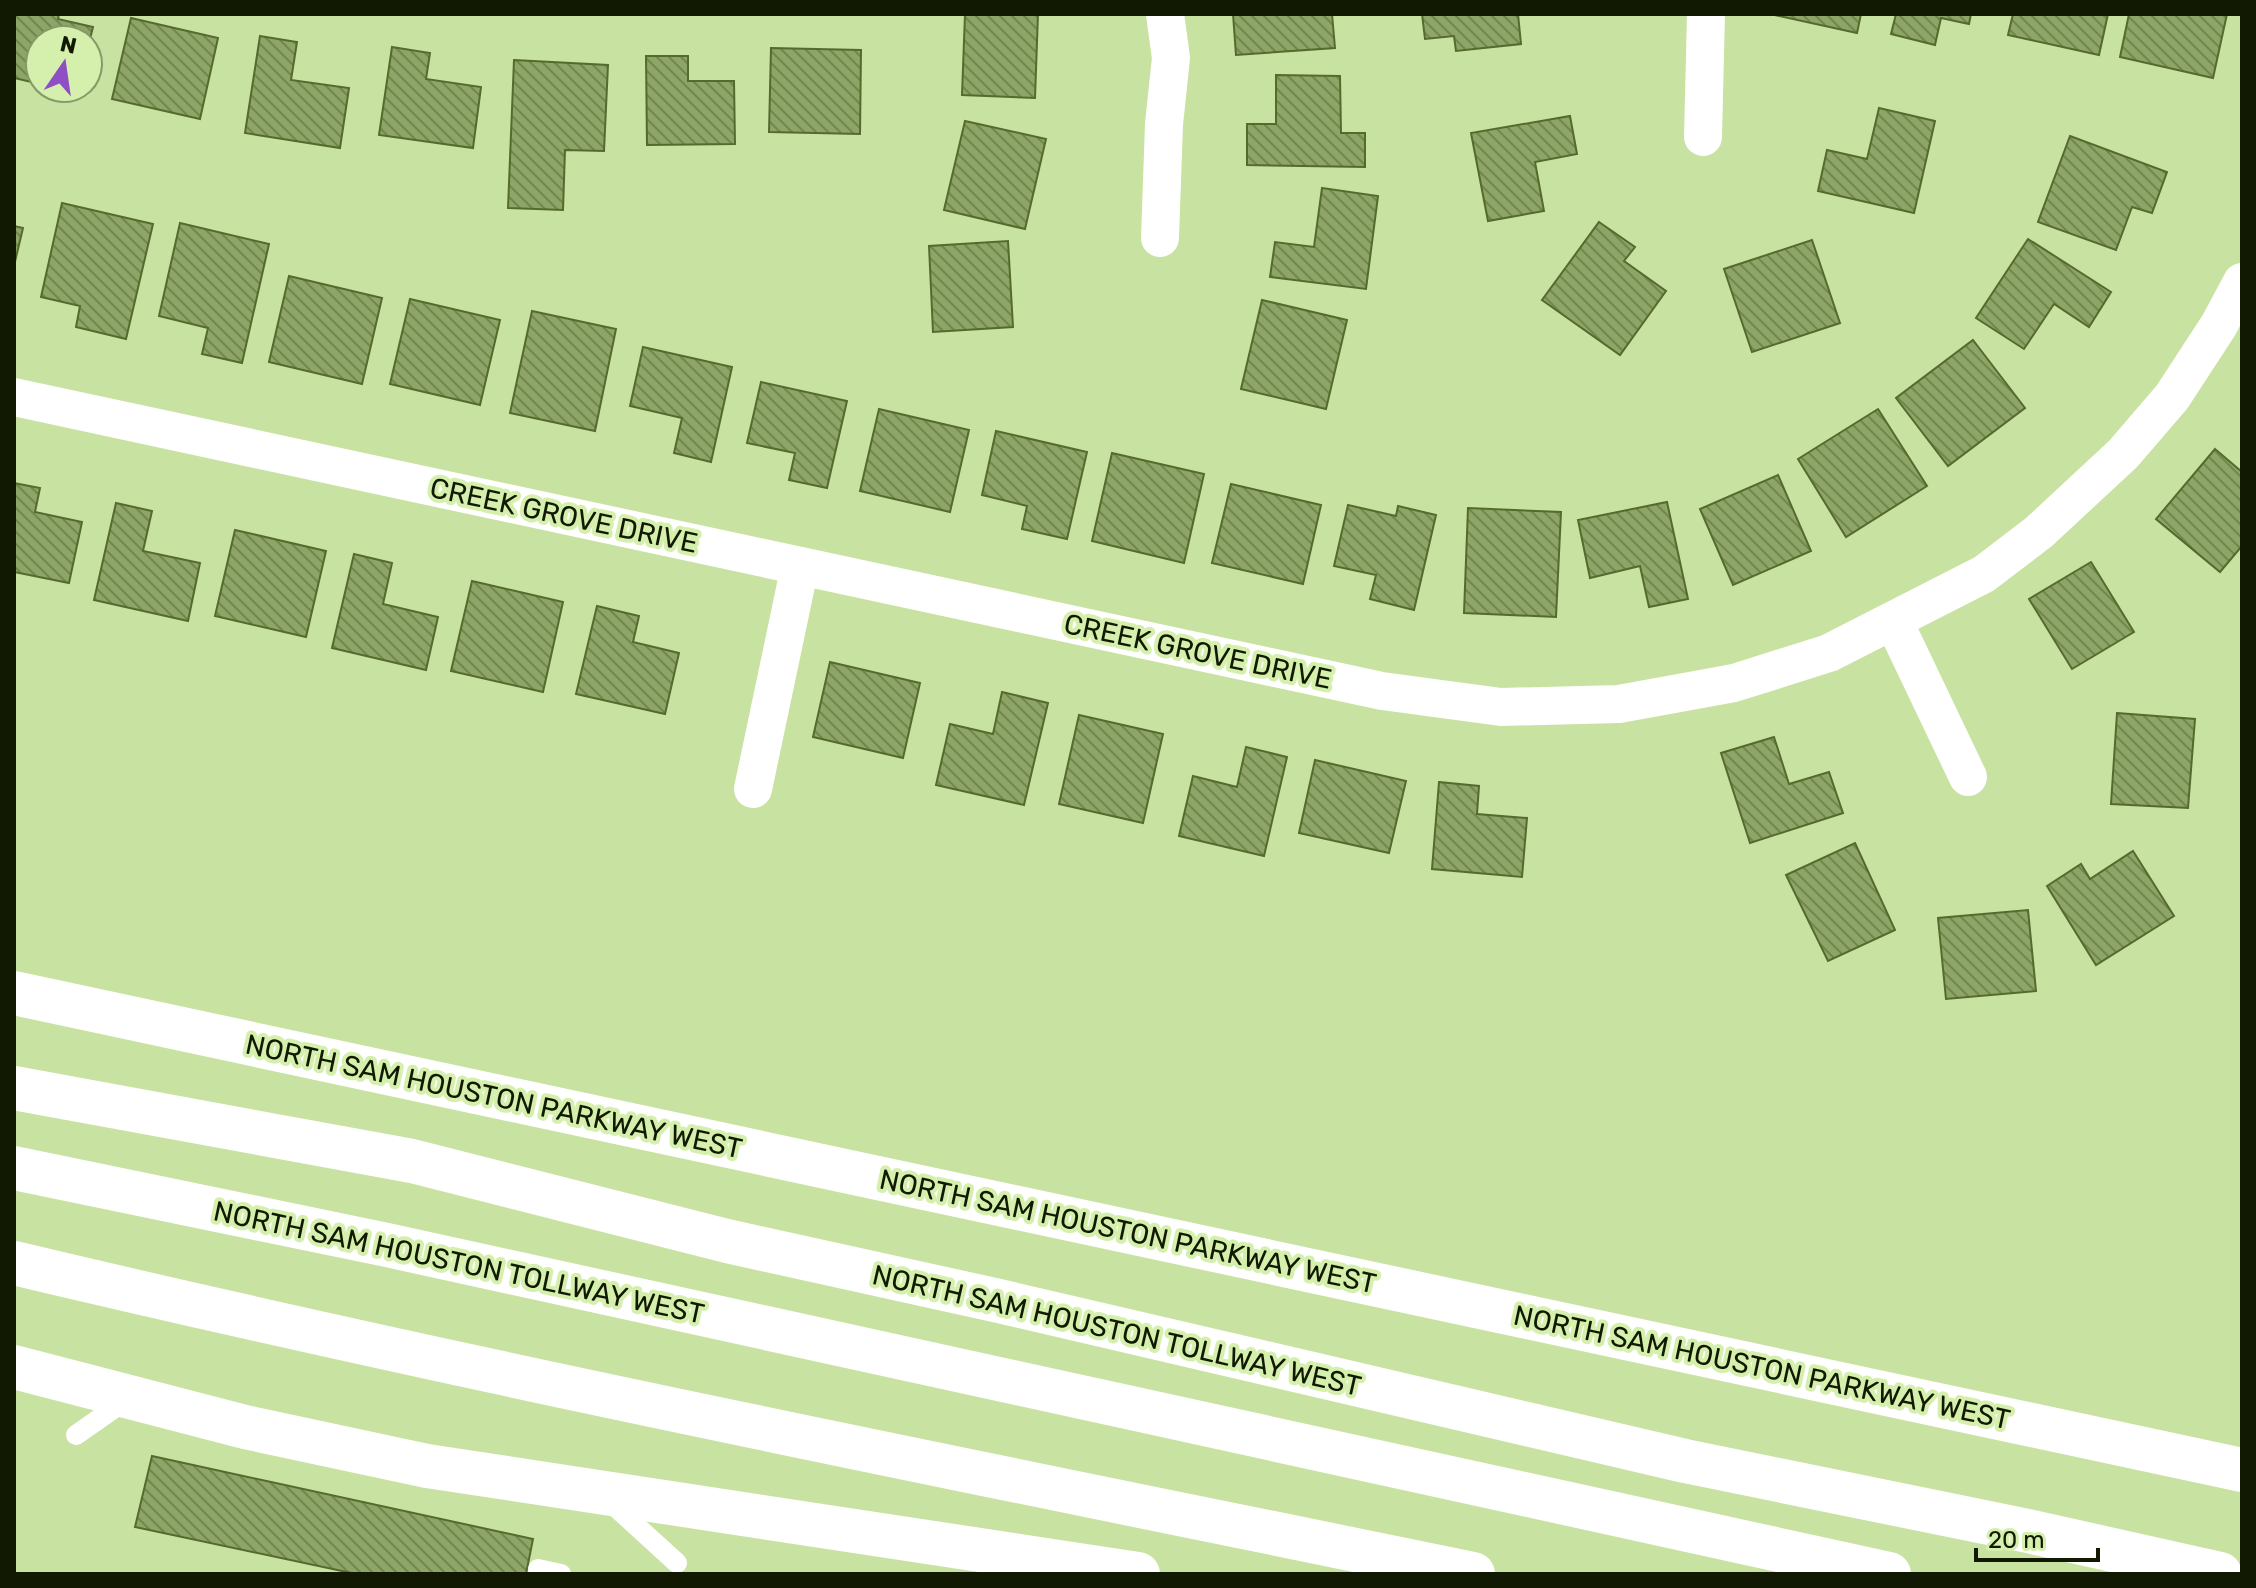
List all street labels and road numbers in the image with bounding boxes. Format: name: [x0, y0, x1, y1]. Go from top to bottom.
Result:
street label: CREEK GROVE DRIVE: [427, 471, 701, 560]
street label: CREEK GROVE DRIVE: [1061, 607, 1335, 696]
street label: NORTH SAM HOUSTON PARKWAY WEST: [242, 1028, 745, 1165]
street label: NORTH SAM HOUSTON PARKWAY WEST: [876, 1163, 1379, 1300]
street label: NORTH SAM HOUSTON TOLLWAY WEST: [211, 1194, 707, 1331]
street label: NORTH SAM HOUSTON TOLLWAY WEST: [869, 1258, 1365, 1403]
street label: NORTH SAM HOUSTON PARKWAY WEST: [1510, 1299, 2013, 1436]

